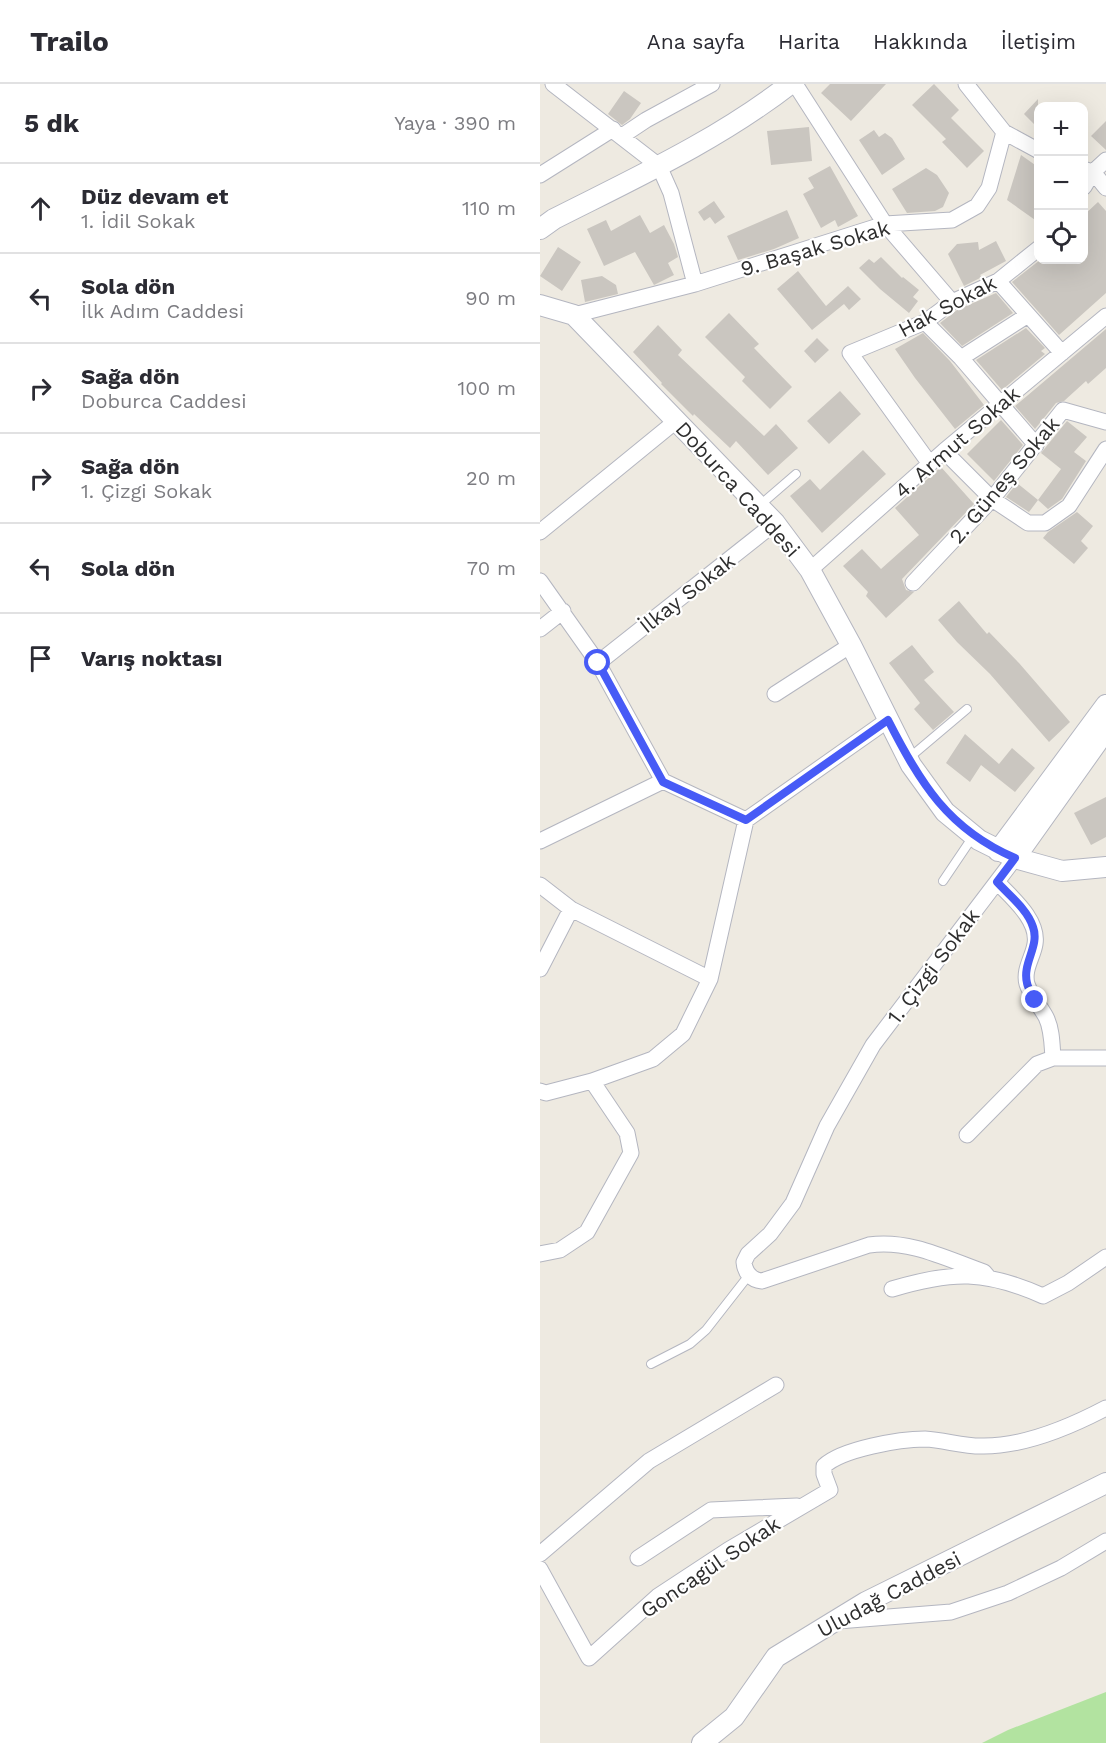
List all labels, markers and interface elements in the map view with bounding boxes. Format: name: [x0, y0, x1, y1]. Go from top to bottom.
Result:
text: Trailo: [30, 25, 109, 58]
text: Ana sayfa: [647, 29, 745, 54]
text: Harita: [778, 29, 840, 54]
text: Hakkında: [873, 29, 968, 54]
text: İletişim: [1001, 29, 1076, 54]
map controls: [1034, 102, 1088, 264]
button: +: [1034, 102, 1088, 156]
text: 5 dk: [24, 108, 79, 138]
text: Yaya · 390 m: [394, 111, 516, 135]
button: −: [1034, 156, 1088, 210]
text: Düz devam et: [81, 184, 228, 209]
icon: ahead: [24, 192, 57, 225]
text: 110 m: [462, 196, 516, 220]
text: 1. İdil Sokak: [81, 209, 195, 233]
button: locate: [1034, 210, 1088, 264]
street label: 9. Başak Sokak: [737, 215, 893, 281]
street label: Hak Sokak: [894, 270, 1000, 342]
text: Sola dön: [81, 274, 175, 299]
icon: left: [24, 282, 57, 315]
text: 90 m: [465, 286, 516, 310]
text: İlk Adım Caddesi: [81, 299, 244, 323]
text: Sağa dön: [81, 364, 180, 389]
icon: right: [24, 372, 57, 405]
text: 100 m: [457, 376, 516, 400]
street label: 4. Armut Sokak: [889, 381, 1025, 503]
text: Doburca Caddesi: [81, 389, 247, 413]
street label: 2. Güneş Sokak: [944, 411, 1064, 549]
street label: Doburca Caddesi: [671, 416, 805, 562]
text: Sağa dön: [81, 454, 180, 479]
icon: right: [24, 462, 57, 495]
text: 20 m: [466, 466, 516, 490]
text: 1. Çizgi Sokak: [81, 479, 212, 503]
street label: İlkay Sokak: [634, 548, 740, 638]
icon: left: [24, 552, 57, 585]
text: Sola dön: [81, 556, 175, 581]
text: 70 m: [467, 556, 516, 580]
icon: arrive: [24, 642, 57, 675]
text: Varış noktası: [81, 646, 223, 671]
route start: [584, 649, 610, 675]
street label: 1. Çizgi Sokak: [882, 903, 984, 1028]
route end: [1021, 986, 1047, 1012]
street label: Goncagül Sokak: [635, 1511, 785, 1623]
street label: Uludağ Caddesi: [813, 1546, 965, 1642]

